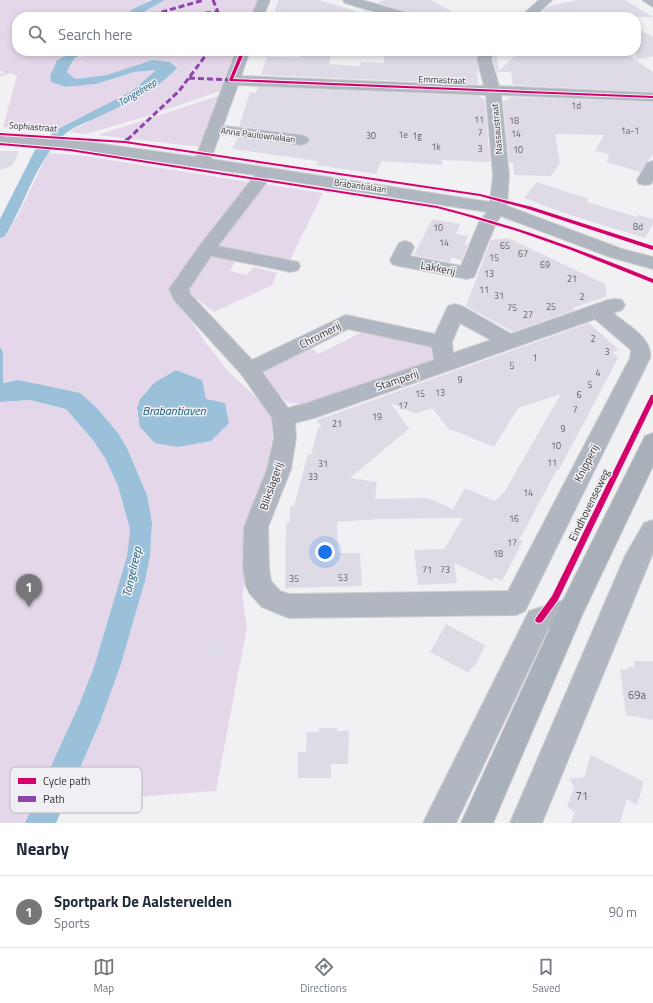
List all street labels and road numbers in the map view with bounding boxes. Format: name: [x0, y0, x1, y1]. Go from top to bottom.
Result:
street label: Emmastraat: [418, 72, 467, 87]
street label: Nassaustraat: [488, 102, 505, 155]
street label: Sophiastraat: [8, 118, 58, 135]
street label: Anna Paulownalaan: [220, 123, 296, 146]
street label: Brabantialaan: [333, 175, 387, 196]
street label: Lakkerij: [419, 257, 457, 279]
street label: Chromerij: [296, 318, 344, 352]
street label: Stamperij: [373, 365, 421, 395]
street label: Knipperij: [570, 441, 602, 485]
street label: Blikslagerij: [255, 460, 287, 512]
street label: Eindhovenseweg: [565, 466, 614, 544]

